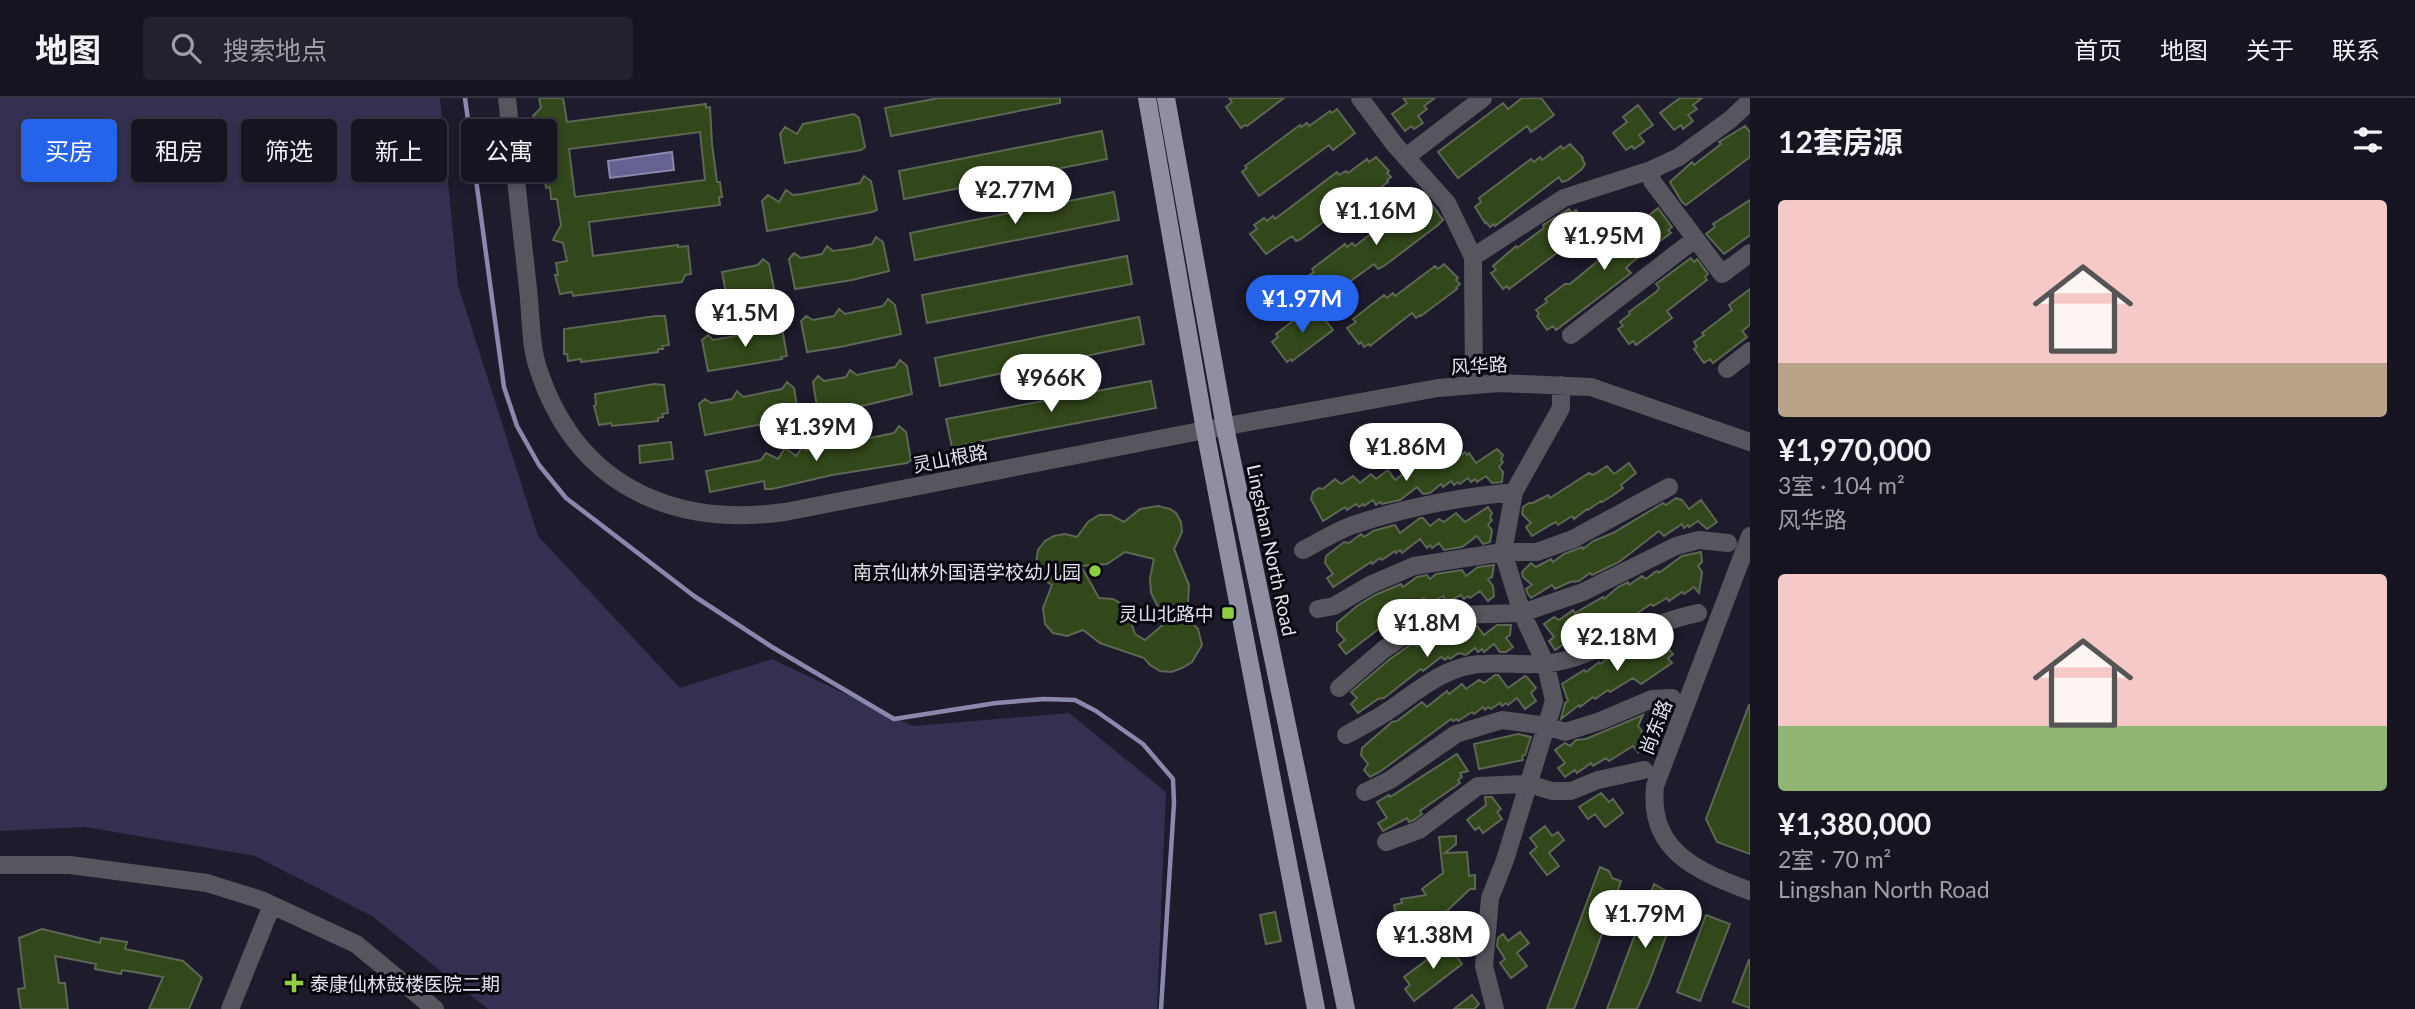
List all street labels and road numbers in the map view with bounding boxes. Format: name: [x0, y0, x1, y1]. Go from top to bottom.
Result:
street label: 风华路: [1450, 352, 1508, 378]
street label: 灵山根路: [910, 439, 990, 477]
street label: Lingshan North Road: [1243, 462, 1301, 638]
street label: 尚东路: [1634, 696, 1676, 758]

